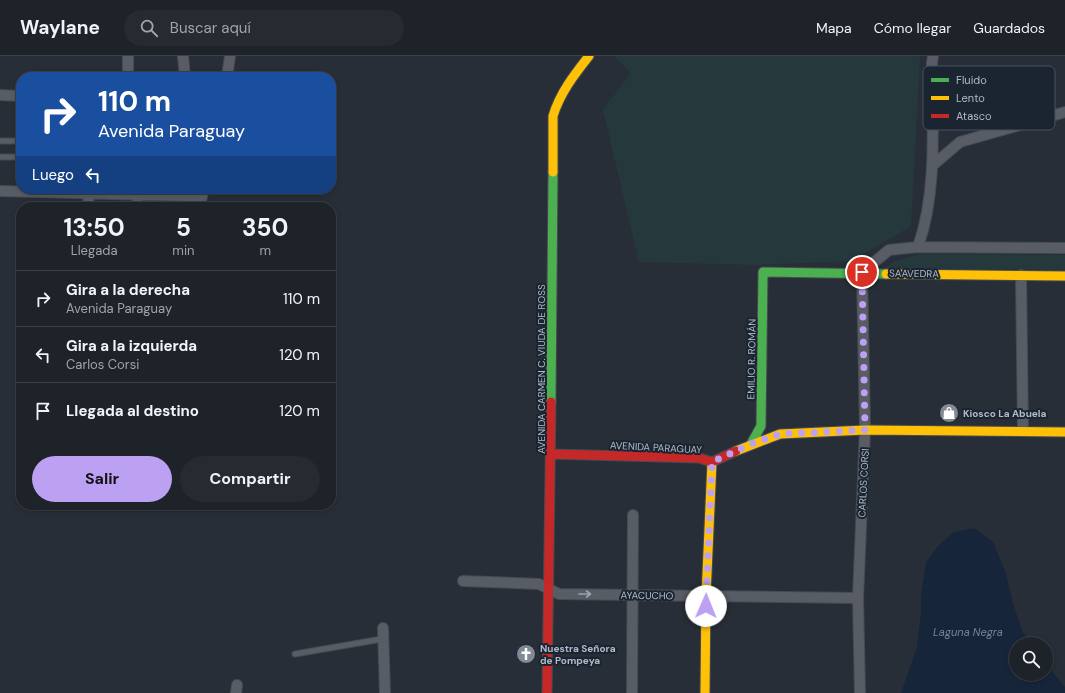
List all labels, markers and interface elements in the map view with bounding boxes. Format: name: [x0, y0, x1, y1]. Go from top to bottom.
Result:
search box: [124, 10, 404, 46]
text: Waylane: [20, 15, 100, 40]
icon: search: [138, 17, 160, 39]
text: Buscar aquí: [170, 18, 251, 38]
text: Mapa: [816, 19, 852, 37]
text: Cómo llegar: [874, 19, 951, 37]
text: Guardados: [973, 19, 1045, 37]
legend: [923, 66, 1055, 130]
text: Fluido: [956, 73, 987, 87]
text: 110 m: [98, 83, 171, 120]
icon: right: [32, 88, 84, 140]
text: Lento: [956, 91, 985, 105]
text: Atasco: [956, 109, 991, 123]
text: Avenida Paraguay: [98, 119, 245, 143]
icon: left: [82, 164, 104, 186]
text: Luego: [32, 165, 74, 185]
text: 13:50: [64, 212, 125, 243]
text: 5: [176, 212, 191, 243]
text: 350: [242, 212, 288, 243]
text: Llegada: [71, 242, 117, 259]
text: min: [172, 242, 195, 259]
text: m: [259, 242, 271, 259]
pin: [845, 255, 879, 289]
icon: arrive: [851, 261, 873, 283]
street label: SAAVEDRA: [889, 267, 939, 280]
text: Gira a la derecha: [66, 280, 190, 300]
street label: AVENIDA CARMEN C. VIUDA DE ROSS: [535, 284, 548, 454]
icon: right: [32, 288, 54, 310]
text: 110 m: [283, 289, 320, 309]
text: Avenida Paraguay: [66, 300, 172, 317]
street label: EMILIO R. ROMÁN: [744, 319, 759, 399]
text: Gira a la izquierda: [66, 336, 197, 356]
icon: left: [32, 344, 54, 366]
text: 120 m: [279, 345, 320, 365]
text: Carlos Corsi: [66, 356, 139, 373]
icon: arrive: [32, 400, 54, 422]
text: Llegada al destino: [66, 401, 199, 421]
text: 120 m: [279, 401, 320, 421]
shop icon: Kiosco La Abuela: [938, 402, 960, 424]
place label: Kiosco La Abuela: [963, 407, 1046, 420]
street label: AVENIDA PARAGUAY: [610, 439, 703, 456]
street label: CARLOS CORSI: [855, 448, 872, 518]
button: Salir: [32, 456, 172, 502]
button: Compartir: [180, 456, 320, 502]
position arrow: [685, 585, 727, 627]
street label: AYACUCHO: [621, 589, 674, 602]
one-way arrow: [578, 590, 591, 598]
water label: Laguna Negra: [933, 625, 1003, 639]
map controls: [1009, 637, 1053, 681]
button: search: [1009, 637, 1053, 681]
place label: Nuestra Señora de Pompeya: [540, 642, 616, 667]
church icon: Nuestra Señora de Pompeya: [515, 643, 537, 665]

